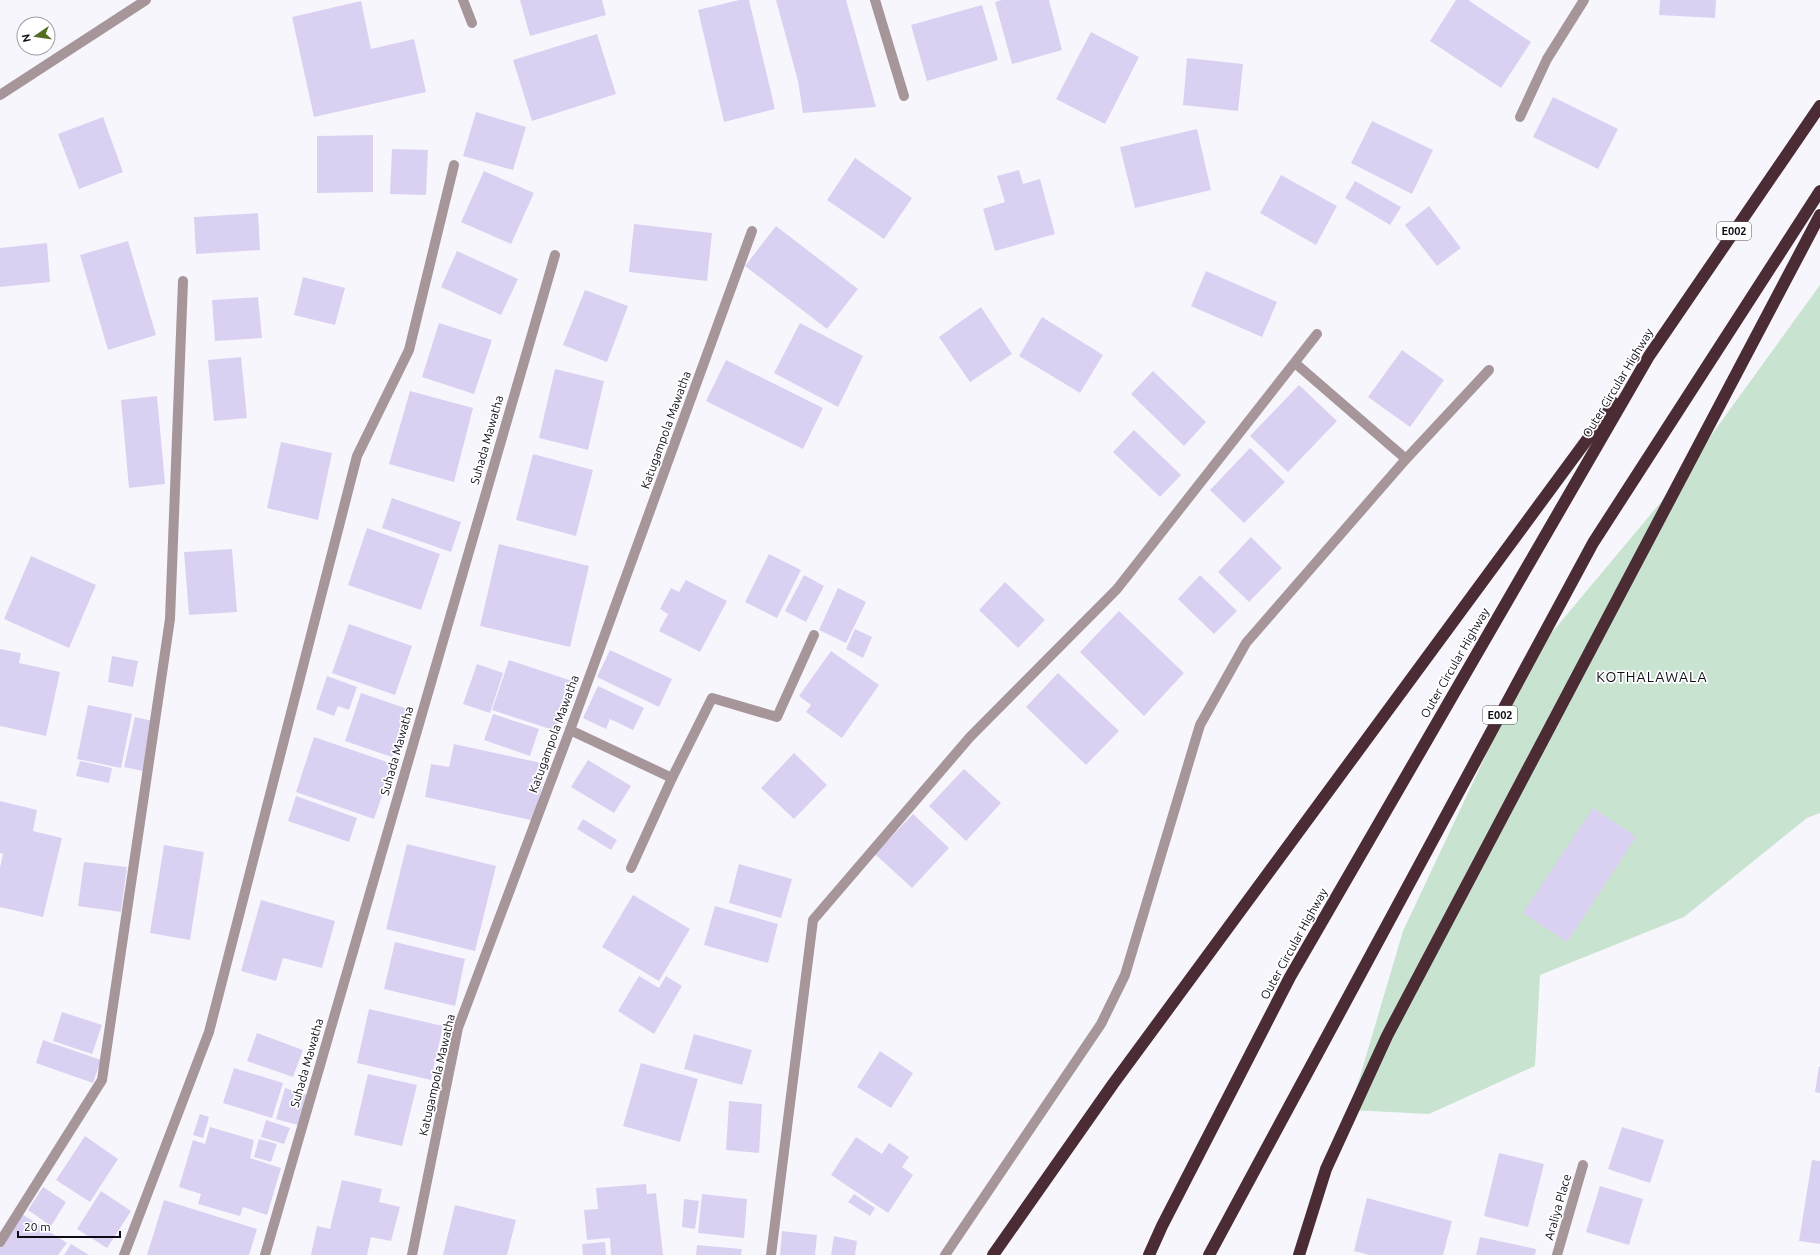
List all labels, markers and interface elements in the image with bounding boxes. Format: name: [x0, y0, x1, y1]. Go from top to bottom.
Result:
north arrow: [16, 16, 56, 56]
text: N: [19, 33, 33, 44]
road number: E002: [1717, 222, 1751, 240]
street label: Outer Circular Highway: [1580, 326, 1655, 440]
street label: Katugampola Mawatha: [638, 369, 693, 490]
street label: Suhada Mawatha: [468, 394, 505, 486]
street label: Outer Circular Highway: [1418, 605, 1492, 720]
district label: KOTHALAWALA: [1596, 669, 1708, 685]
street label: Katugampola Mawatha: [526, 673, 581, 794]
street label: Suhada Mawatha: [378, 705, 415, 797]
road number: E002: [1483, 706, 1517, 724]
street label: Outer Circular Highway: [1258, 886, 1330, 1002]
street label: Katugampola Mawatha: [416, 1013, 457, 1137]
street label: Suhada Mawatha: [288, 1017, 325, 1109]
street label: Araliya Place: [1542, 1172, 1573, 1241]
scale bar: [18, 1213, 120, 1239]
text: 20 m: [24, 1220, 51, 1233]

